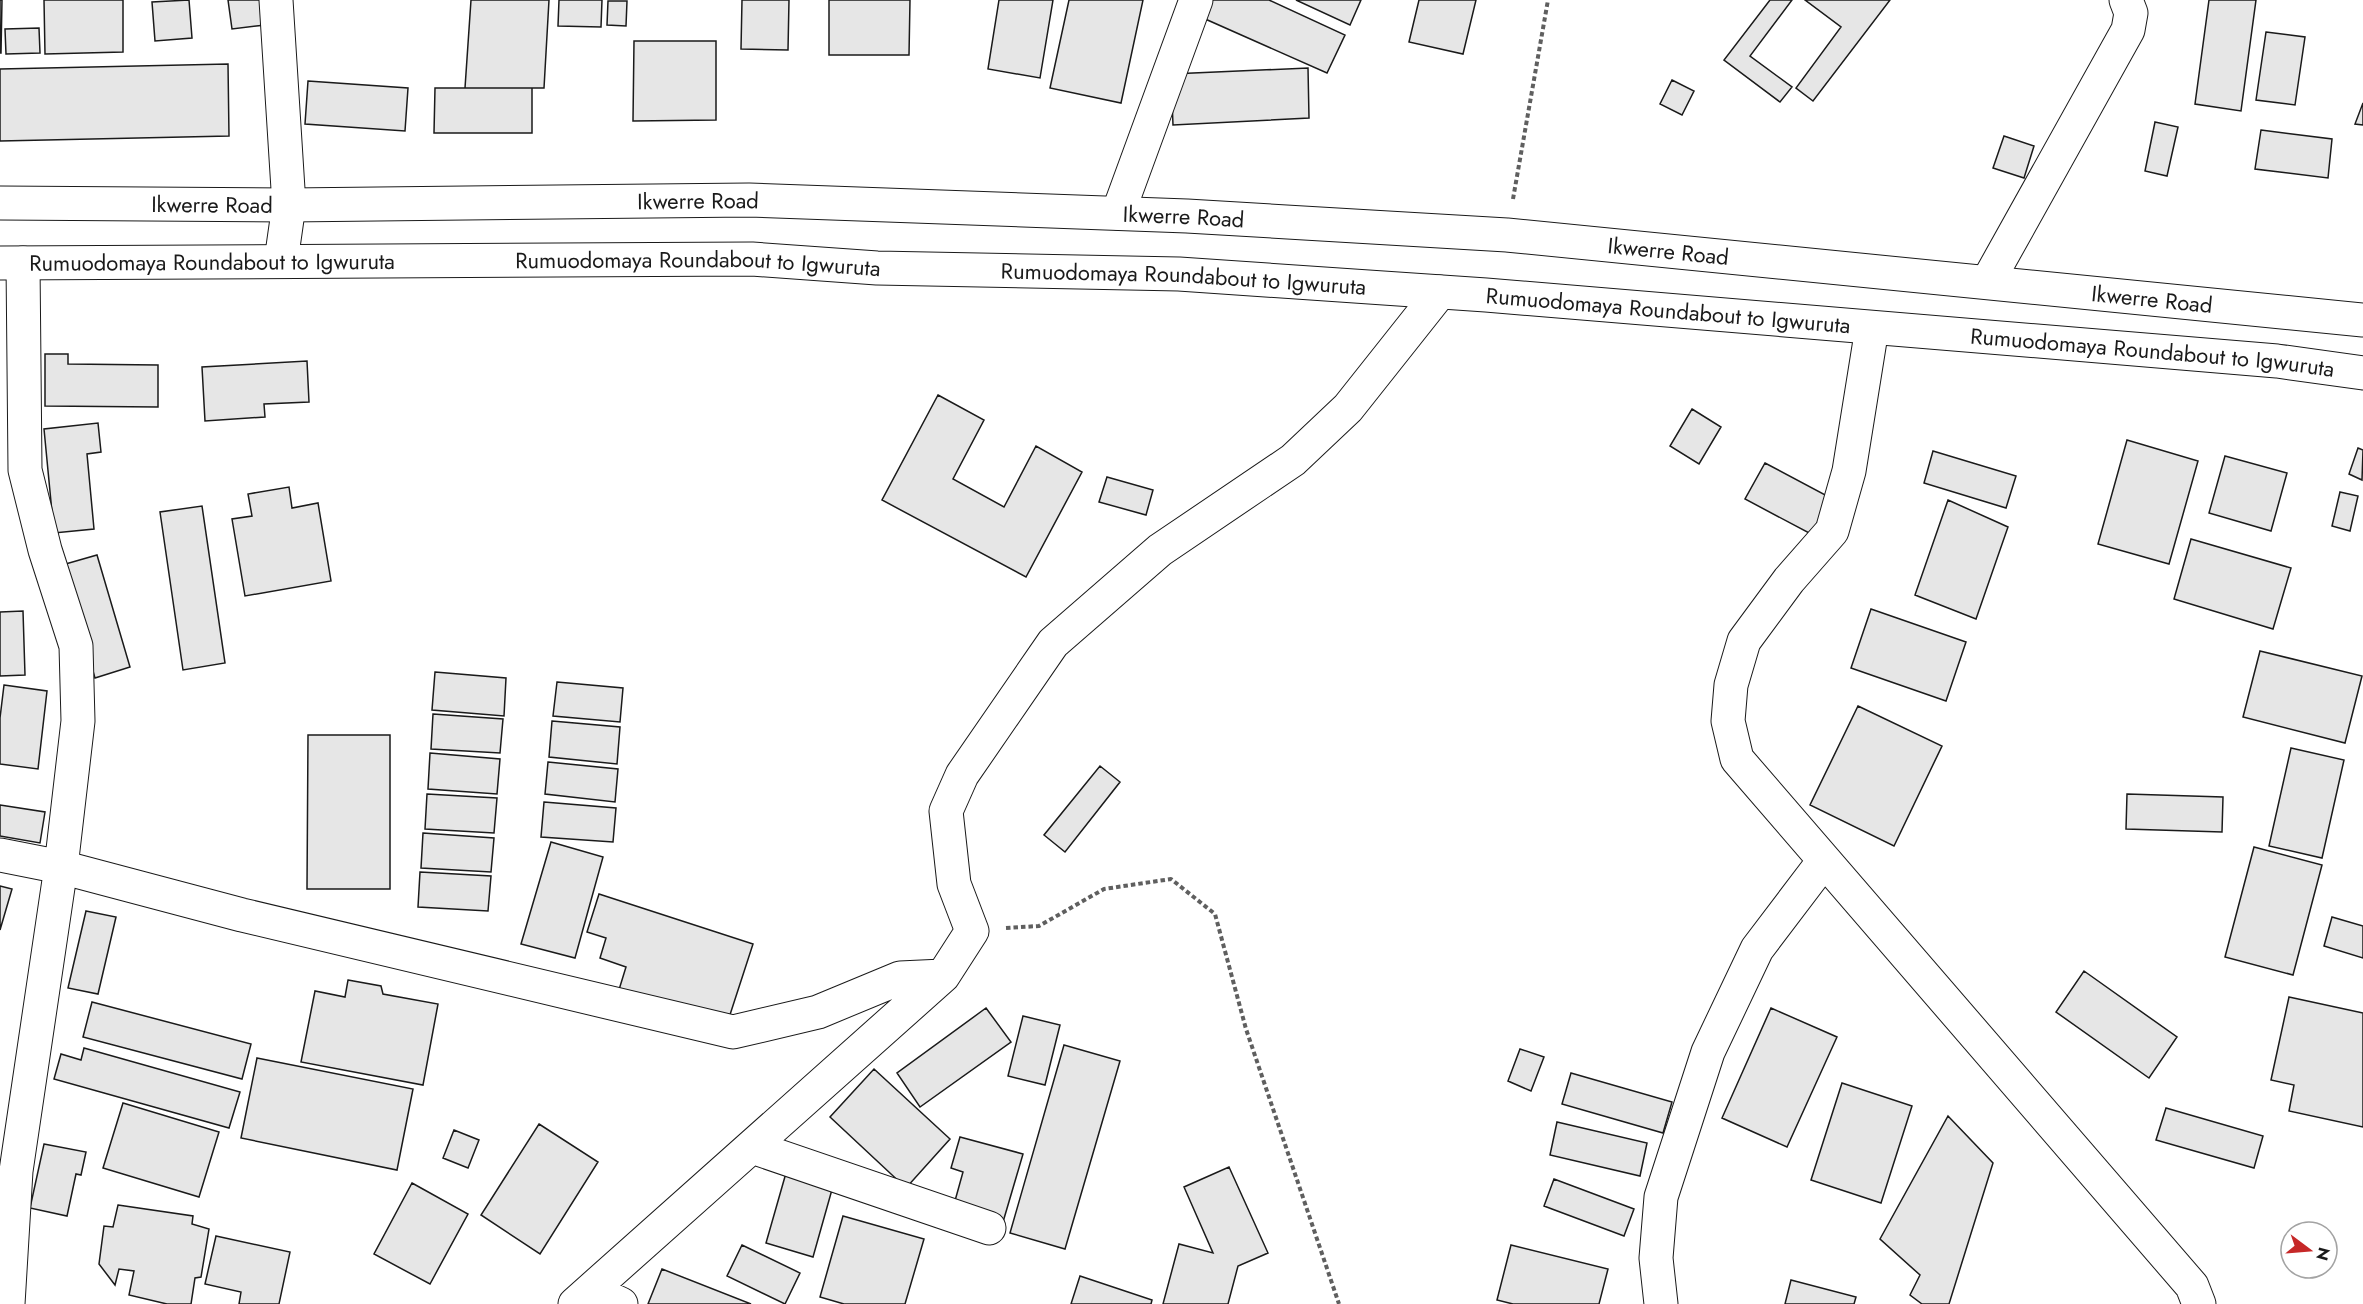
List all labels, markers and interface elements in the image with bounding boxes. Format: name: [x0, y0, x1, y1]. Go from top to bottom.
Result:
street label: Ikwerre Road: [637, 184, 759, 217]
street label: Ikwerre Road: [151, 188, 273, 221]
street label: Ikwerre Road: [1122, 198, 1245, 235]
street label: Ikwerre Road: [1606, 229, 1730, 273]
street label: Rumuodomaya Roundabout to Igwuruta: [515, 243, 882, 284]
street label: Rumuodomaya Roundabout to Igwuruta: [29, 245, 395, 279]
street label: Rumuodomaya Roundabout to Igwuruta: [1000, 254, 1367, 303]
street label: Ikwerre Road: [2090, 277, 2214, 321]
street label: Rumuodomaya Roundabout to Igwuruta: [1485, 279, 1852, 341]
street label: Rumuodomaya Roundabout to Igwuruta: [1969, 319, 2337, 385]
north arrow: [2279, 1220, 2339, 1280]
text: N: [2310, 1245, 2336, 1263]

